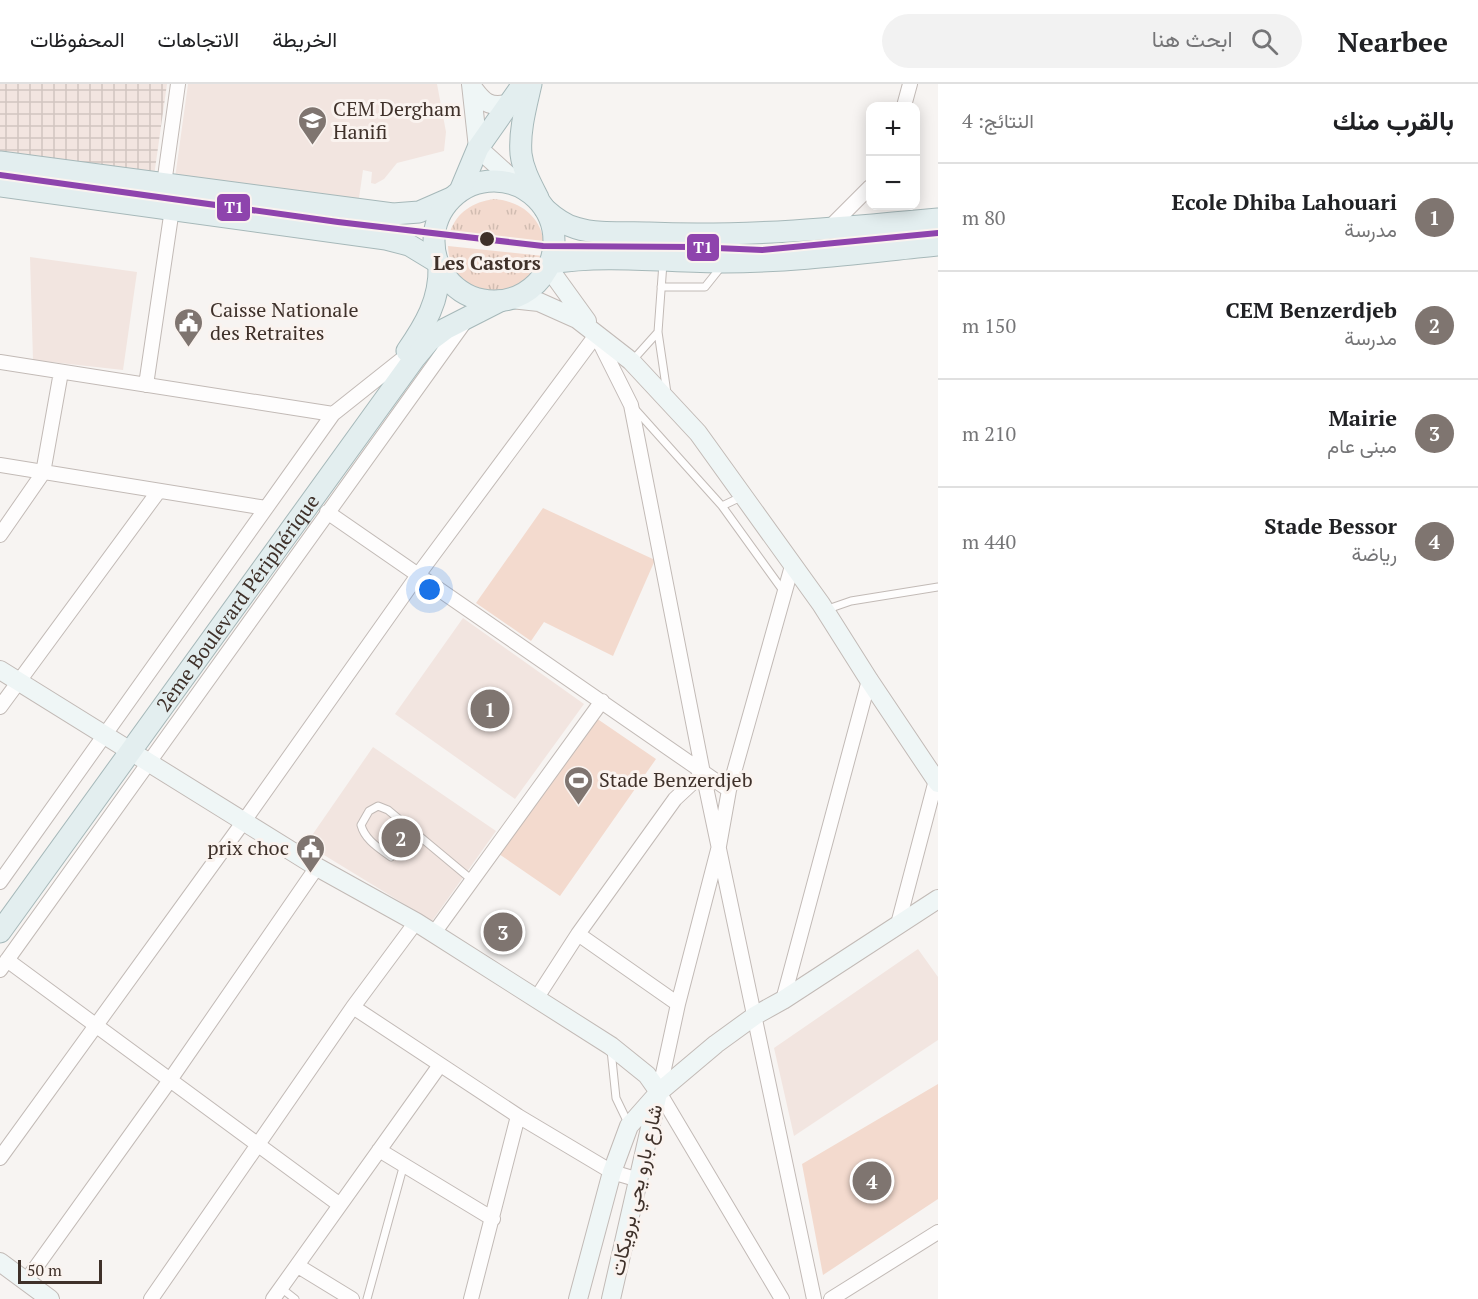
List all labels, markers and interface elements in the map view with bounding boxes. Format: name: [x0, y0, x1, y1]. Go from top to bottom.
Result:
search box: [882, 14, 1302, 68]
text: Nearbee: [1338, 23, 1448, 60]
text: ابحث هنا: [1152, 24, 1233, 53]
text: المحفوظات: [30, 25, 125, 53]
text: الاتجاهات: [158, 25, 239, 53]
text: الخريطة: [272, 25, 337, 53]
icon: search: [1248, 25, 1281, 58]
place label: CEM Dergham Hanifi: [333, 95, 461, 145]
map controls: [866, 102, 920, 210]
button: +: [866, 102, 920, 156]
text: بالقرب منك: [1333, 103, 1454, 137]
school or university icon: CEM Dergham Hanifi: [296, 104, 328, 146]
text: النتائج: 4: [962, 107, 1034, 134]
button: −: [866, 156, 920, 210]
text: Ecole Dhiba Lahouari: [1172, 187, 1397, 216]
line badge: T1: [216, 193, 251, 222]
text: T1: [224, 196, 244, 218]
text: 80 m: [962, 204, 1005, 231]
text: 1: [1429, 204, 1440, 231]
text: مدرسة: [1344, 216, 1397, 243]
marker: Les Castors: [478, 230, 496, 248]
line badge: T1: [686, 233, 720, 262]
text: T1: [693, 236, 713, 258]
place label: Les Castors: [433, 249, 541, 276]
text: CEM Benzerdjeb: [1225, 295, 1397, 324]
place label: Caisse Nationale des Retraites: [210, 296, 359, 346]
public building icon: Caisse Nationale des Retraites: [173, 306, 205, 348]
text: 150 m: [962, 312, 1016, 339]
text: 2: [1429, 312, 1440, 339]
text: مدرسة: [1344, 324, 1397, 351]
text: Mairie: [1328, 403, 1397, 432]
text: 210 m: [962, 420, 1016, 447]
text: 3: [1429, 420, 1440, 447]
text: مبنى عام: [1327, 432, 1397, 459]
street label: 2ème Boulevard Périphérique: [150, 489, 325, 717]
text: Stade Bessor: [1264, 511, 1397, 540]
text: 440 m: [962, 528, 1016, 555]
text: 4: [1429, 528, 1440, 555]
text: رياضة: [1352, 540, 1397, 567]
your location: [415, 575, 444, 604]
pin: 1: [470, 686, 510, 732]
sports icon: Stade Benzerdjeb: [562, 764, 594, 806]
place label: Stade Benzerdjeb: [599, 766, 753, 793]
pin: 2: [382, 816, 420, 861]
public building icon: prix choc: [294, 832, 326, 874]
place label: prix choc: [207, 834, 289, 861]
pin: 3: [484, 910, 522, 954]
street label: شارع بارو يحي برويكات: [603, 1101, 672, 1279]
pin: 4: [852, 1158, 892, 1204]
scale bar: [18, 1257, 102, 1284]
text: 50 m: [27, 1259, 62, 1281]

